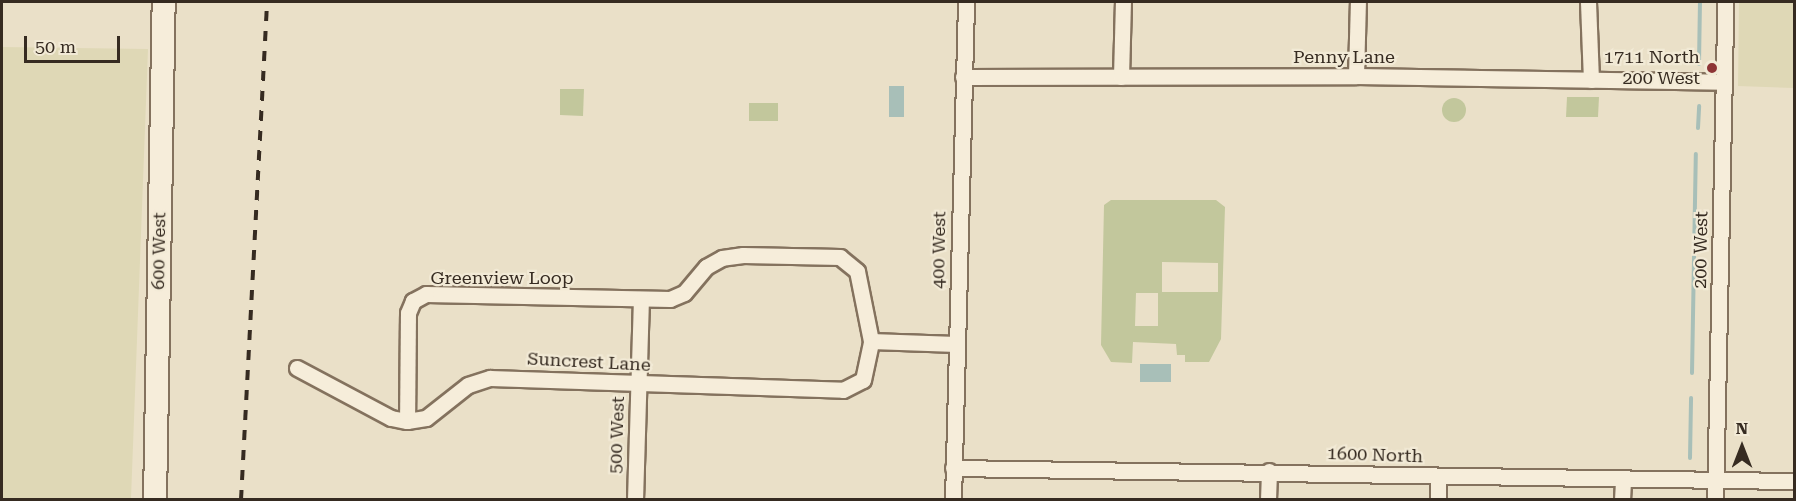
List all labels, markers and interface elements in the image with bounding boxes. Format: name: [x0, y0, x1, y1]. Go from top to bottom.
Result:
scale bar: [27, 24, 123, 62]
text: 50 m: [35, 36, 76, 57]
street label: Penny Lane: [1293, 46, 1395, 68]
place label: 1711 North 200 West: [1604, 47, 1700, 90]
marker: 1711 North 200 West: [1705, 61, 1719, 75]
street label: 400 West: [928, 211, 950, 289]
street label: 200 West: [1690, 211, 1712, 289]
street label: 600 West: [148, 212, 170, 290]
street label: Greenview Loop: [430, 267, 574, 289]
street label: Suncrest Lane: [527, 348, 651, 376]
street label: 500 West: [605, 396, 629, 474]
north arrow: [1712, 417, 1772, 477]
text: N: [1736, 419, 1748, 438]
street label: 1600 North: [1327, 443, 1423, 467]

